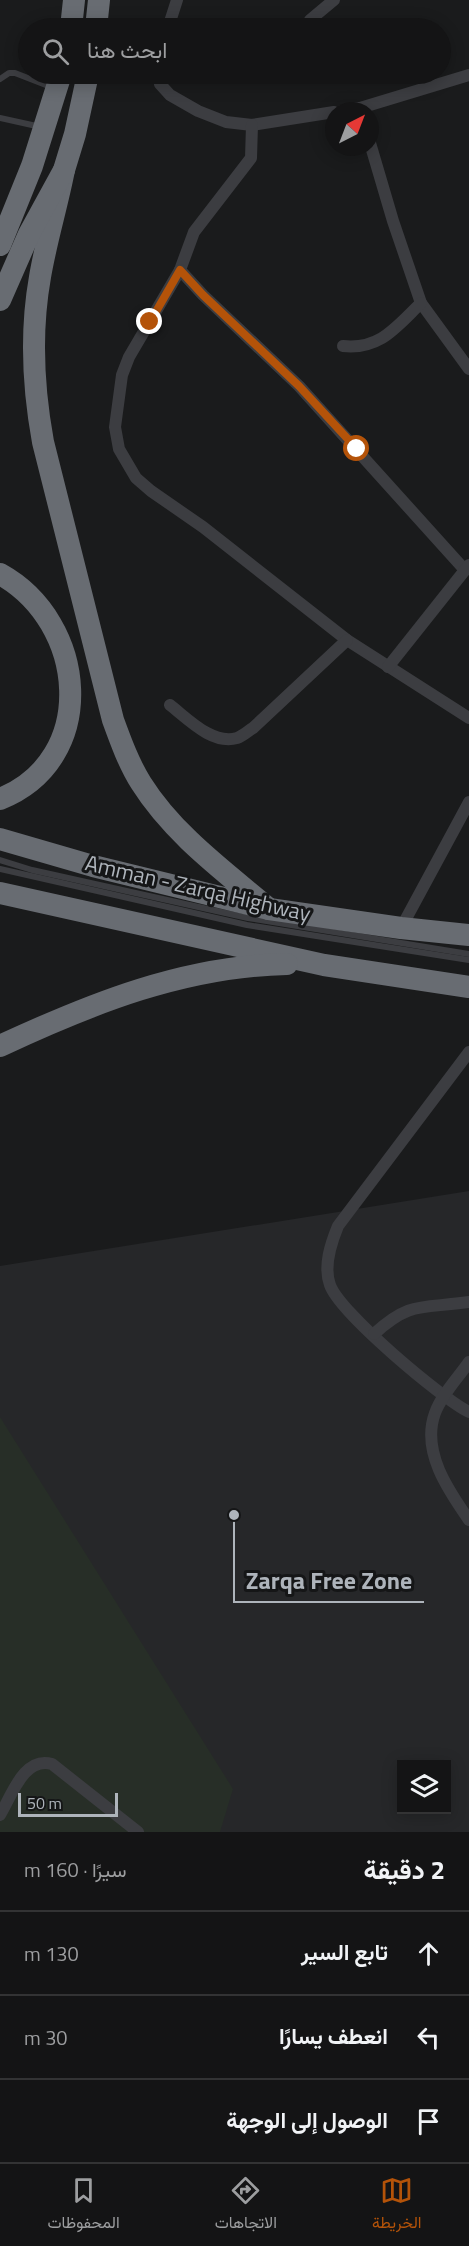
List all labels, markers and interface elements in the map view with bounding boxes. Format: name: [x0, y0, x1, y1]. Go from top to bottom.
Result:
search box: [18, 18, 451, 84]
text: ابحث هنا: [87, 33, 167, 67]
icon: search: [39, 35, 72, 68]
north arrow: [325, 102, 379, 156]
route end: [136, 308, 162, 334]
route start: [343, 435, 369, 461]
street label: Amman - Zarqa Highway: [82, 846, 314, 931]
callout: Zarqa Free Zone: [234, 1560, 424, 1602]
text: Zarqa Free Zone: [246, 1562, 412, 1598]
map controls: [397, 1760, 451, 1814]
button: layers: [397, 1760, 451, 1814]
scale bar: [18, 1790, 118, 1818]
text: 50 m: [27, 1791, 62, 1815]
text: 2 دقيقة: [363, 1850, 445, 1889]
text: سيرًا · 160 m: [24, 1854, 127, 1885]
text: تابع السير: [301, 1935, 388, 1969]
icon: ahead: [412, 1937, 445, 1970]
text: 130 m: [24, 1938, 79, 1969]
text: انعطف يسارًا: [279, 2019, 388, 2053]
icon: left: [412, 2021, 445, 2054]
text: 30 m: [24, 2022, 68, 2053]
text: الوصول إلى الوجهة: [226, 2103, 388, 2137]
icon: arrive: [412, 2105, 445, 2138]
tab: المحفوظات: [48, 2174, 120, 2237]
tab: الاتجاهات: [215, 2174, 277, 2237]
tab: الخريطة: [372, 2174, 421, 2237]

